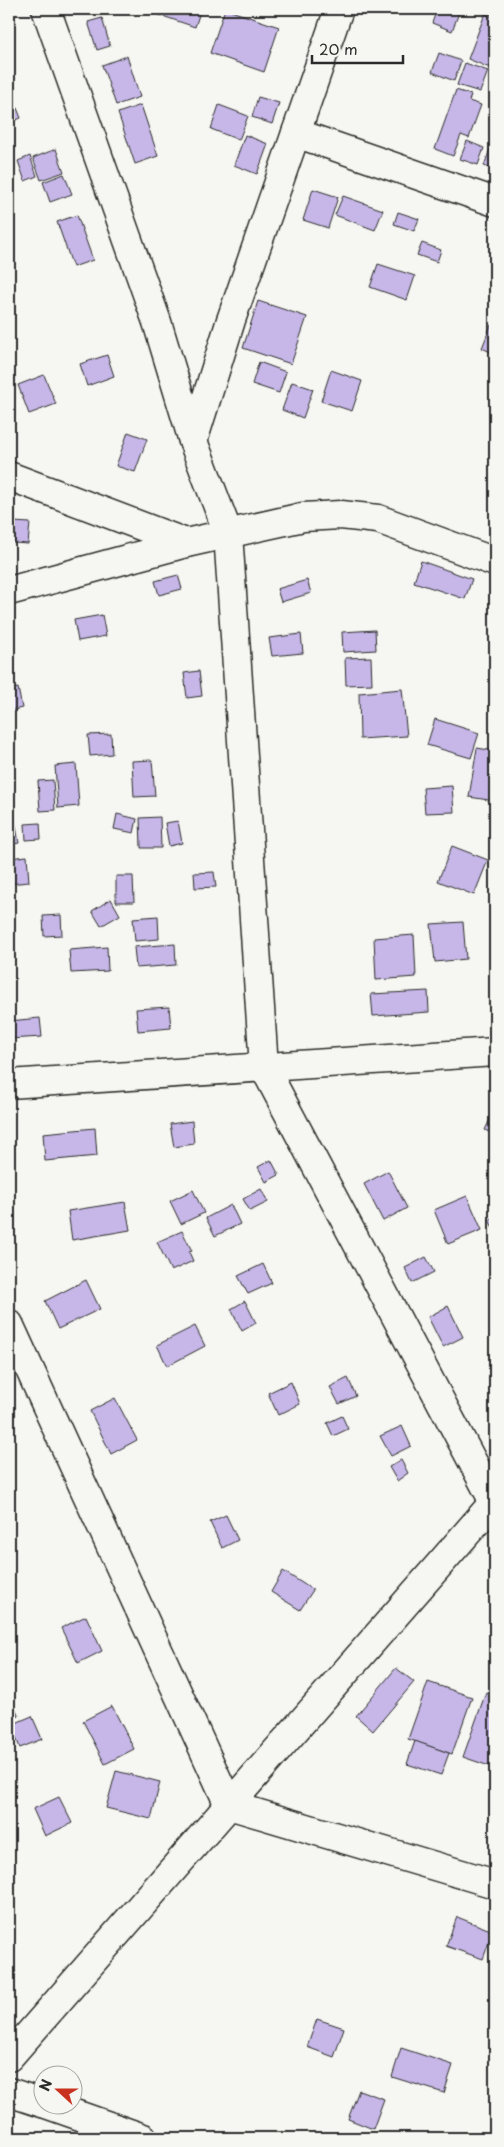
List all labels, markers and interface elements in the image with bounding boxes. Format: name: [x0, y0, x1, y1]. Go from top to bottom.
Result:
scale bar: [312, 32, 403, 64]
text: 20 m: [319, 37, 358, 60]
north arrow: [32, 2064, 82, 2114]
text: N: [34, 2076, 57, 2094]

